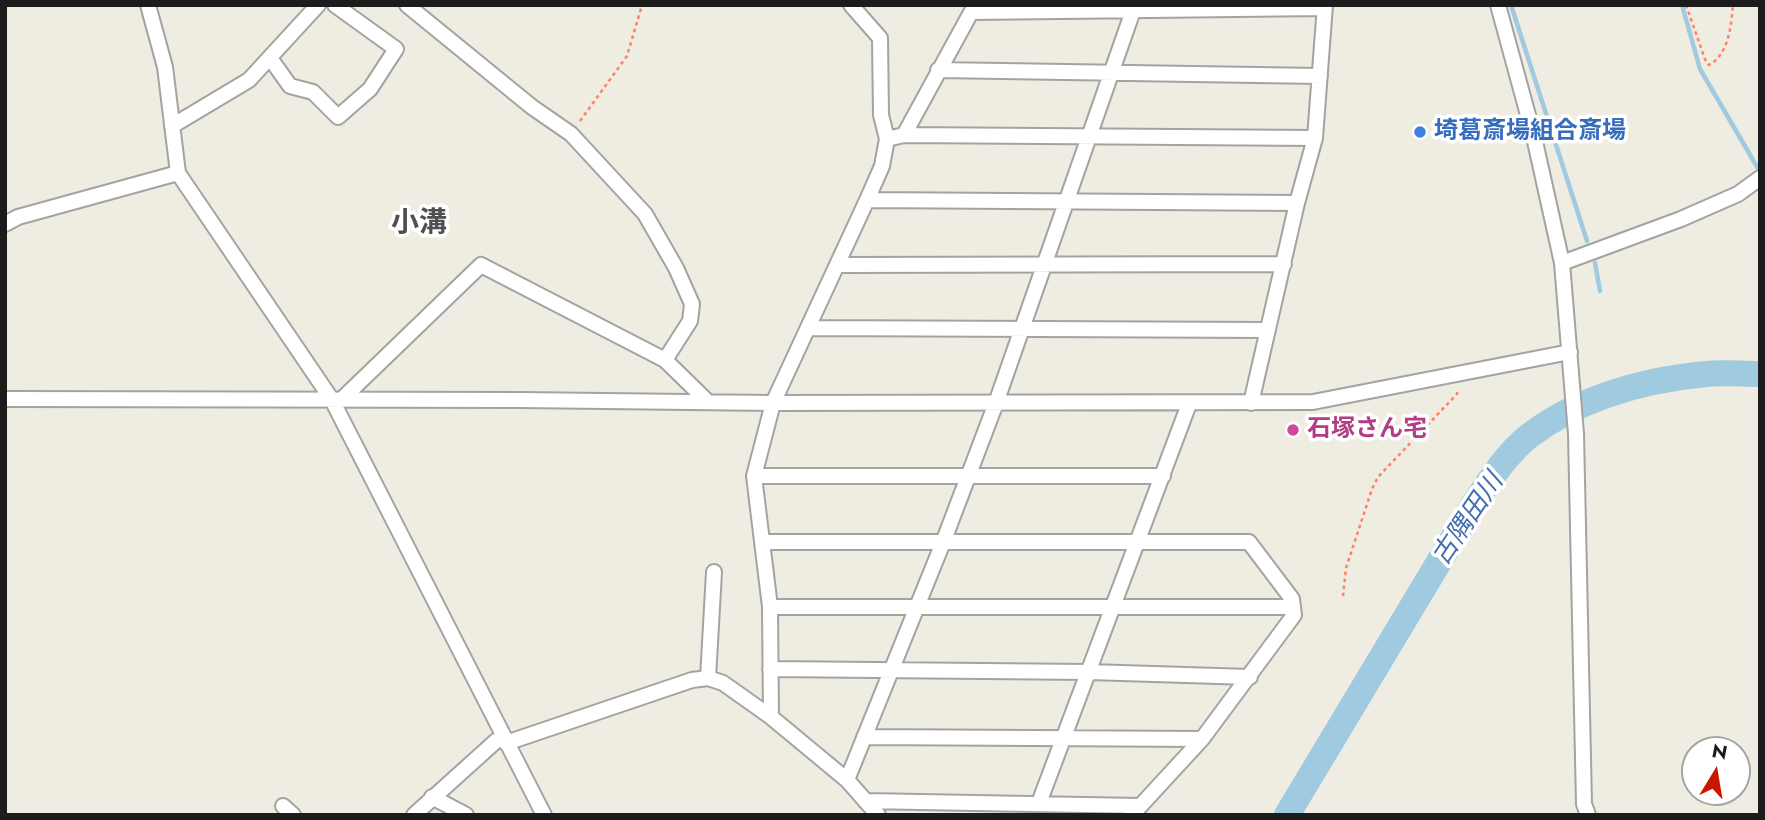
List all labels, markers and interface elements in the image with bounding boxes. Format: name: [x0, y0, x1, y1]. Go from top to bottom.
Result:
place label: 埼葛斎場組合斎場: [1434, 118, 1626, 146]
marker: 埼葛斎場組合斎場: [1412, 124, 1428, 140]
district label: 小溝: [391, 207, 447, 241]
place label: 石塚さん宅: [1307, 416, 1427, 444]
marker: 石塚さん宅: [1285, 422, 1301, 438]
water label: 古隅田川: [1427, 468, 1511, 572]
north arrow: [1681, 736, 1751, 806]
text: N: [1710, 737, 1730, 767]

